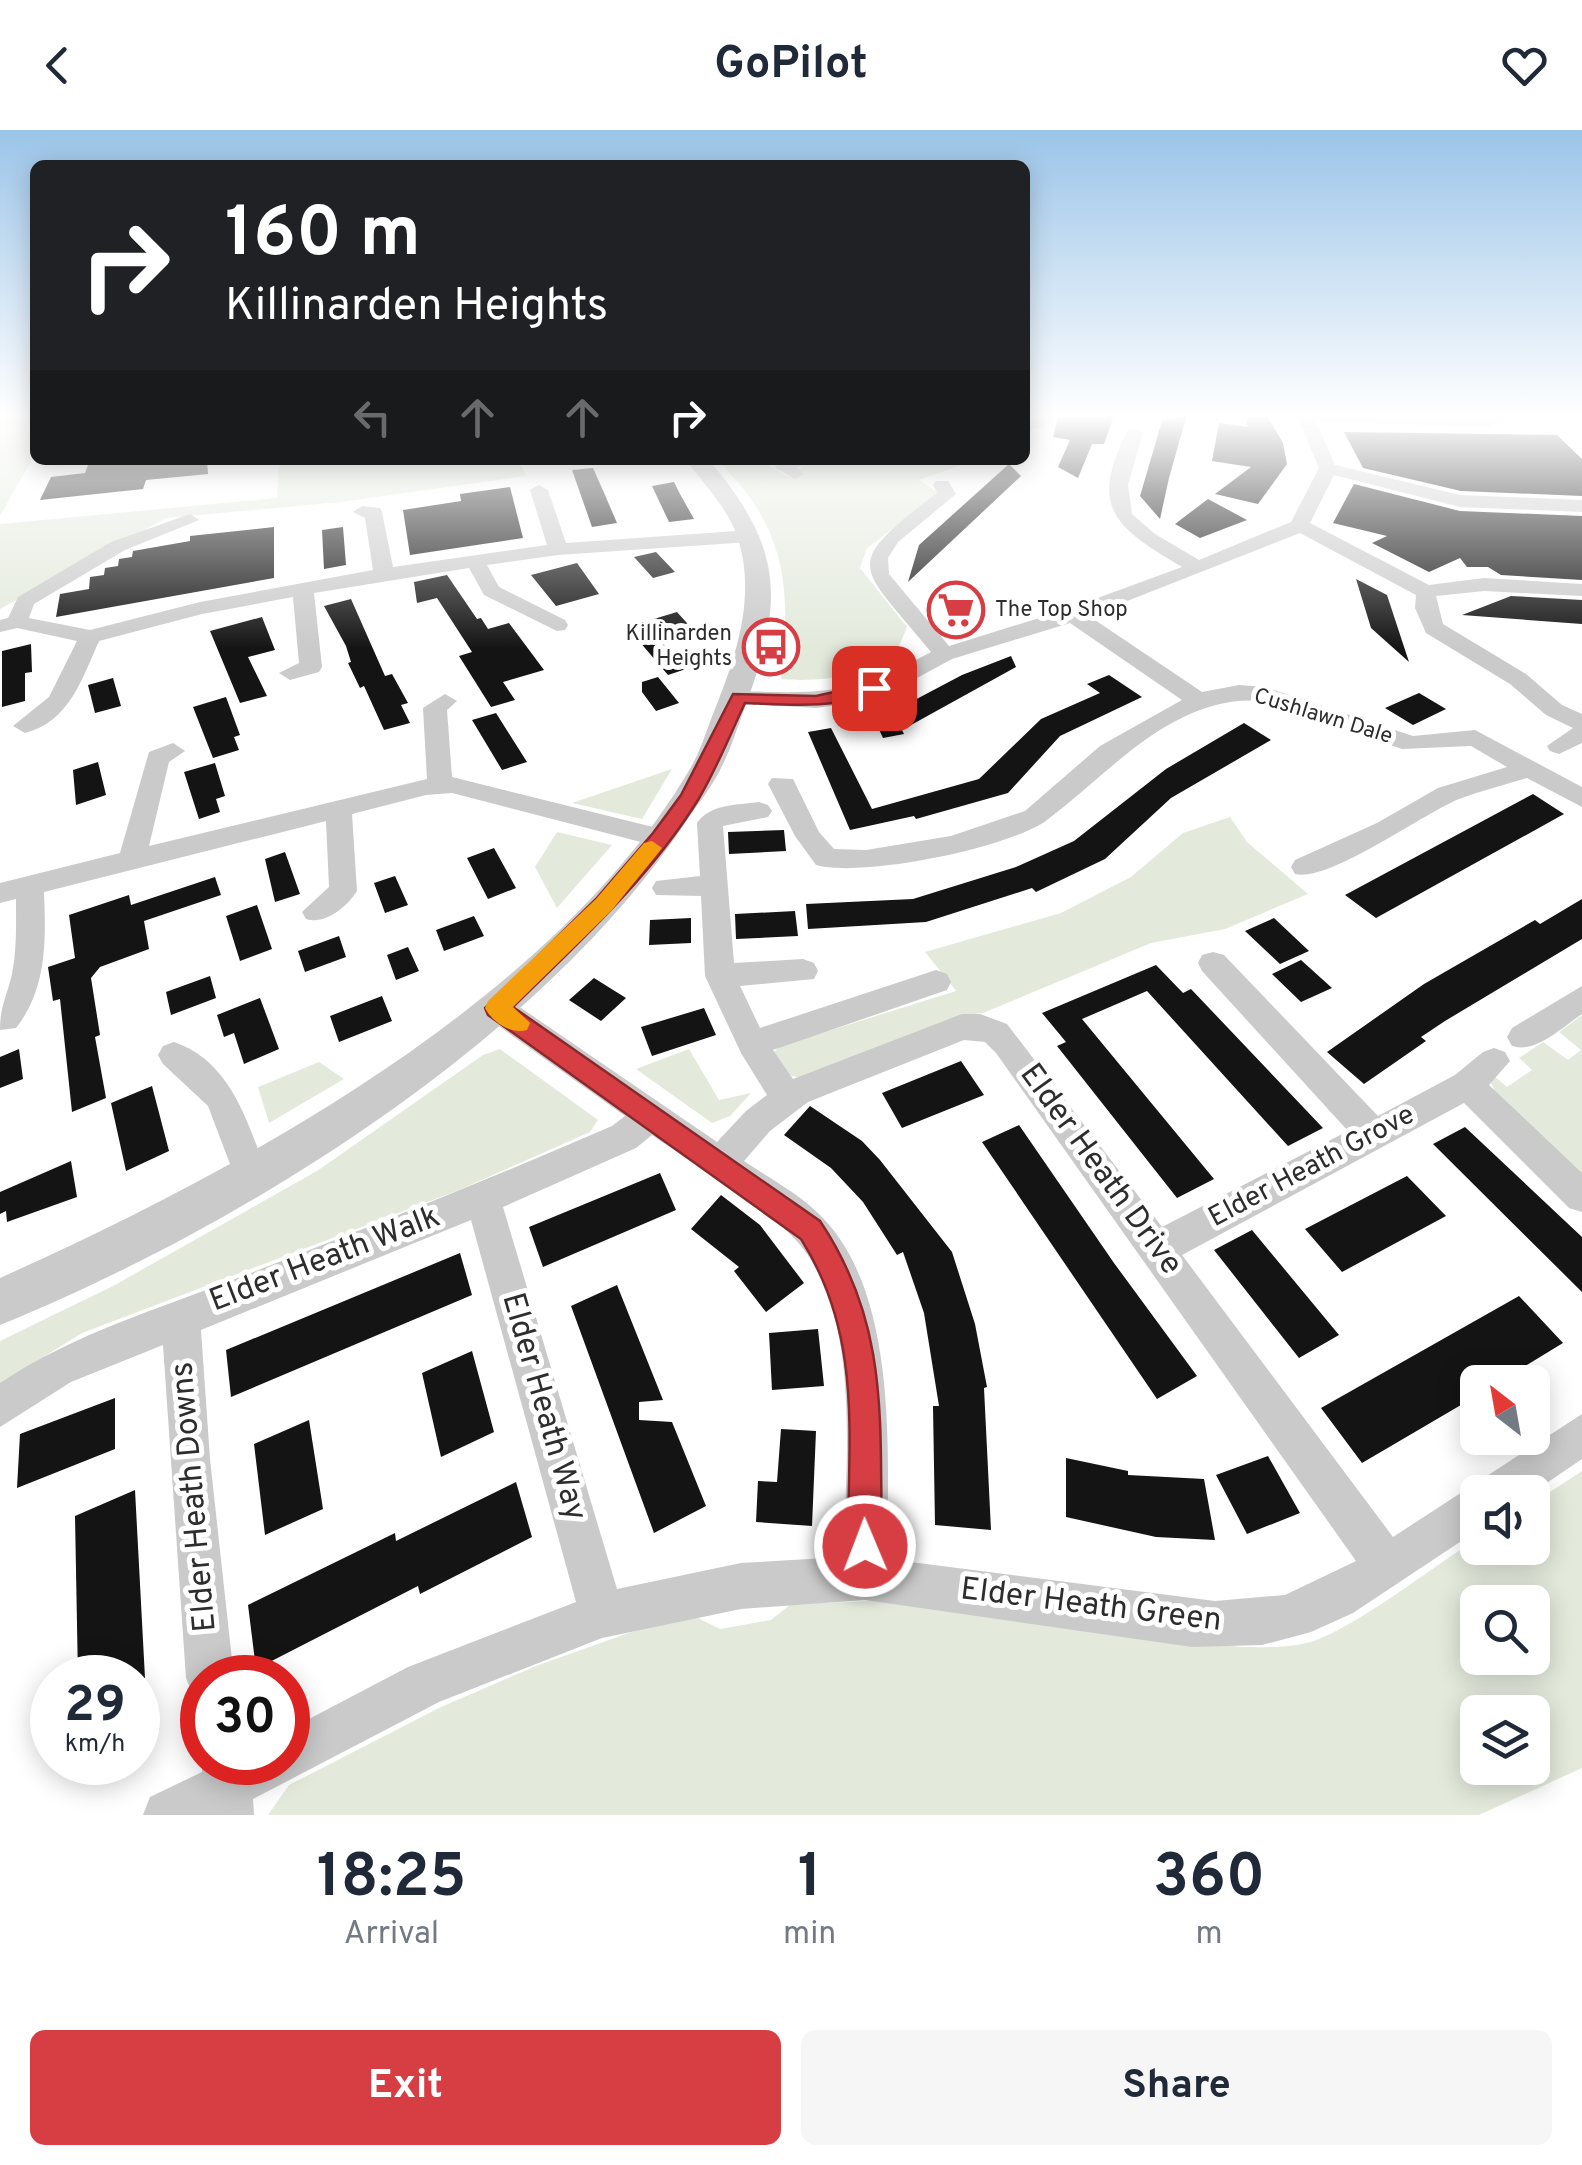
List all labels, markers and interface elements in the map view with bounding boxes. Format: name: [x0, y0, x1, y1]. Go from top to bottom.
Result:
text: GoPilot: [714, 37, 868, 94]
icon: back: [30, 38, 85, 93]
icon: heart: [1497, 38, 1552, 93]
text: 160 m: [225, 192, 421, 281]
icon: right: [60, 200, 190, 330]
text: Killinarden Heights: [225, 279, 608, 336]
icon: left: [345, 390, 400, 445]
icon: ahead: [450, 390, 505, 445]
icon: ahead: [555, 390, 610, 445]
icon: right: [660, 390, 715, 445]
supermarket icon: The Top Shop: [926, 580, 986, 640]
place label: The Top Shop: [995, 597, 1128, 624]
bus stop icon: Killinarden Heights: [741, 617, 801, 677]
place label: Killinarden Heights: [626, 621, 732, 673]
pin: [832, 646, 917, 731]
icon: arrive: [847, 661, 902, 716]
street label: Cushlawn Dale: [1250, 683, 1396, 751]
street label: Elder Heath Drive: [1010, 1056, 1190, 1284]
street label: Elder Heath Grove: [1203, 1098, 1421, 1236]
street label: Elder Heath Walk: [204, 1198, 446, 1322]
street label: Elder Heath Way: [491, 1289, 595, 1525]
street label: Elder Heath Downs: [163, 1360, 227, 1634]
north arrow: [1460, 1365, 1550, 1455]
map controls: [1460, 1365, 1550, 1785]
button: sound: [1460, 1475, 1550, 1565]
position arrow: [813, 1494, 917, 1598]
street label: Elder Heath Green: [958, 1570, 1224, 1642]
button: search: [1460, 1585, 1550, 1675]
speed limit sign: 30: [180, 1655, 310, 1785]
text: 29: [64, 1676, 126, 1739]
button: layers: [1460, 1695, 1550, 1785]
text: km/h: [65, 1729, 125, 1761]
text: 18:25: [317, 1842, 466, 1918]
text: 1: [798, 1842, 822, 1918]
text: 360: [1153, 1842, 1265, 1918]
text: Arrival: [344, 1915, 439, 1955]
text: min: [783, 1915, 836, 1955]
text: m: [1196, 1915, 1223, 1955]
button: Exit: [30, 2030, 781, 2145]
button: Share: [801, 2030, 1552, 2145]

